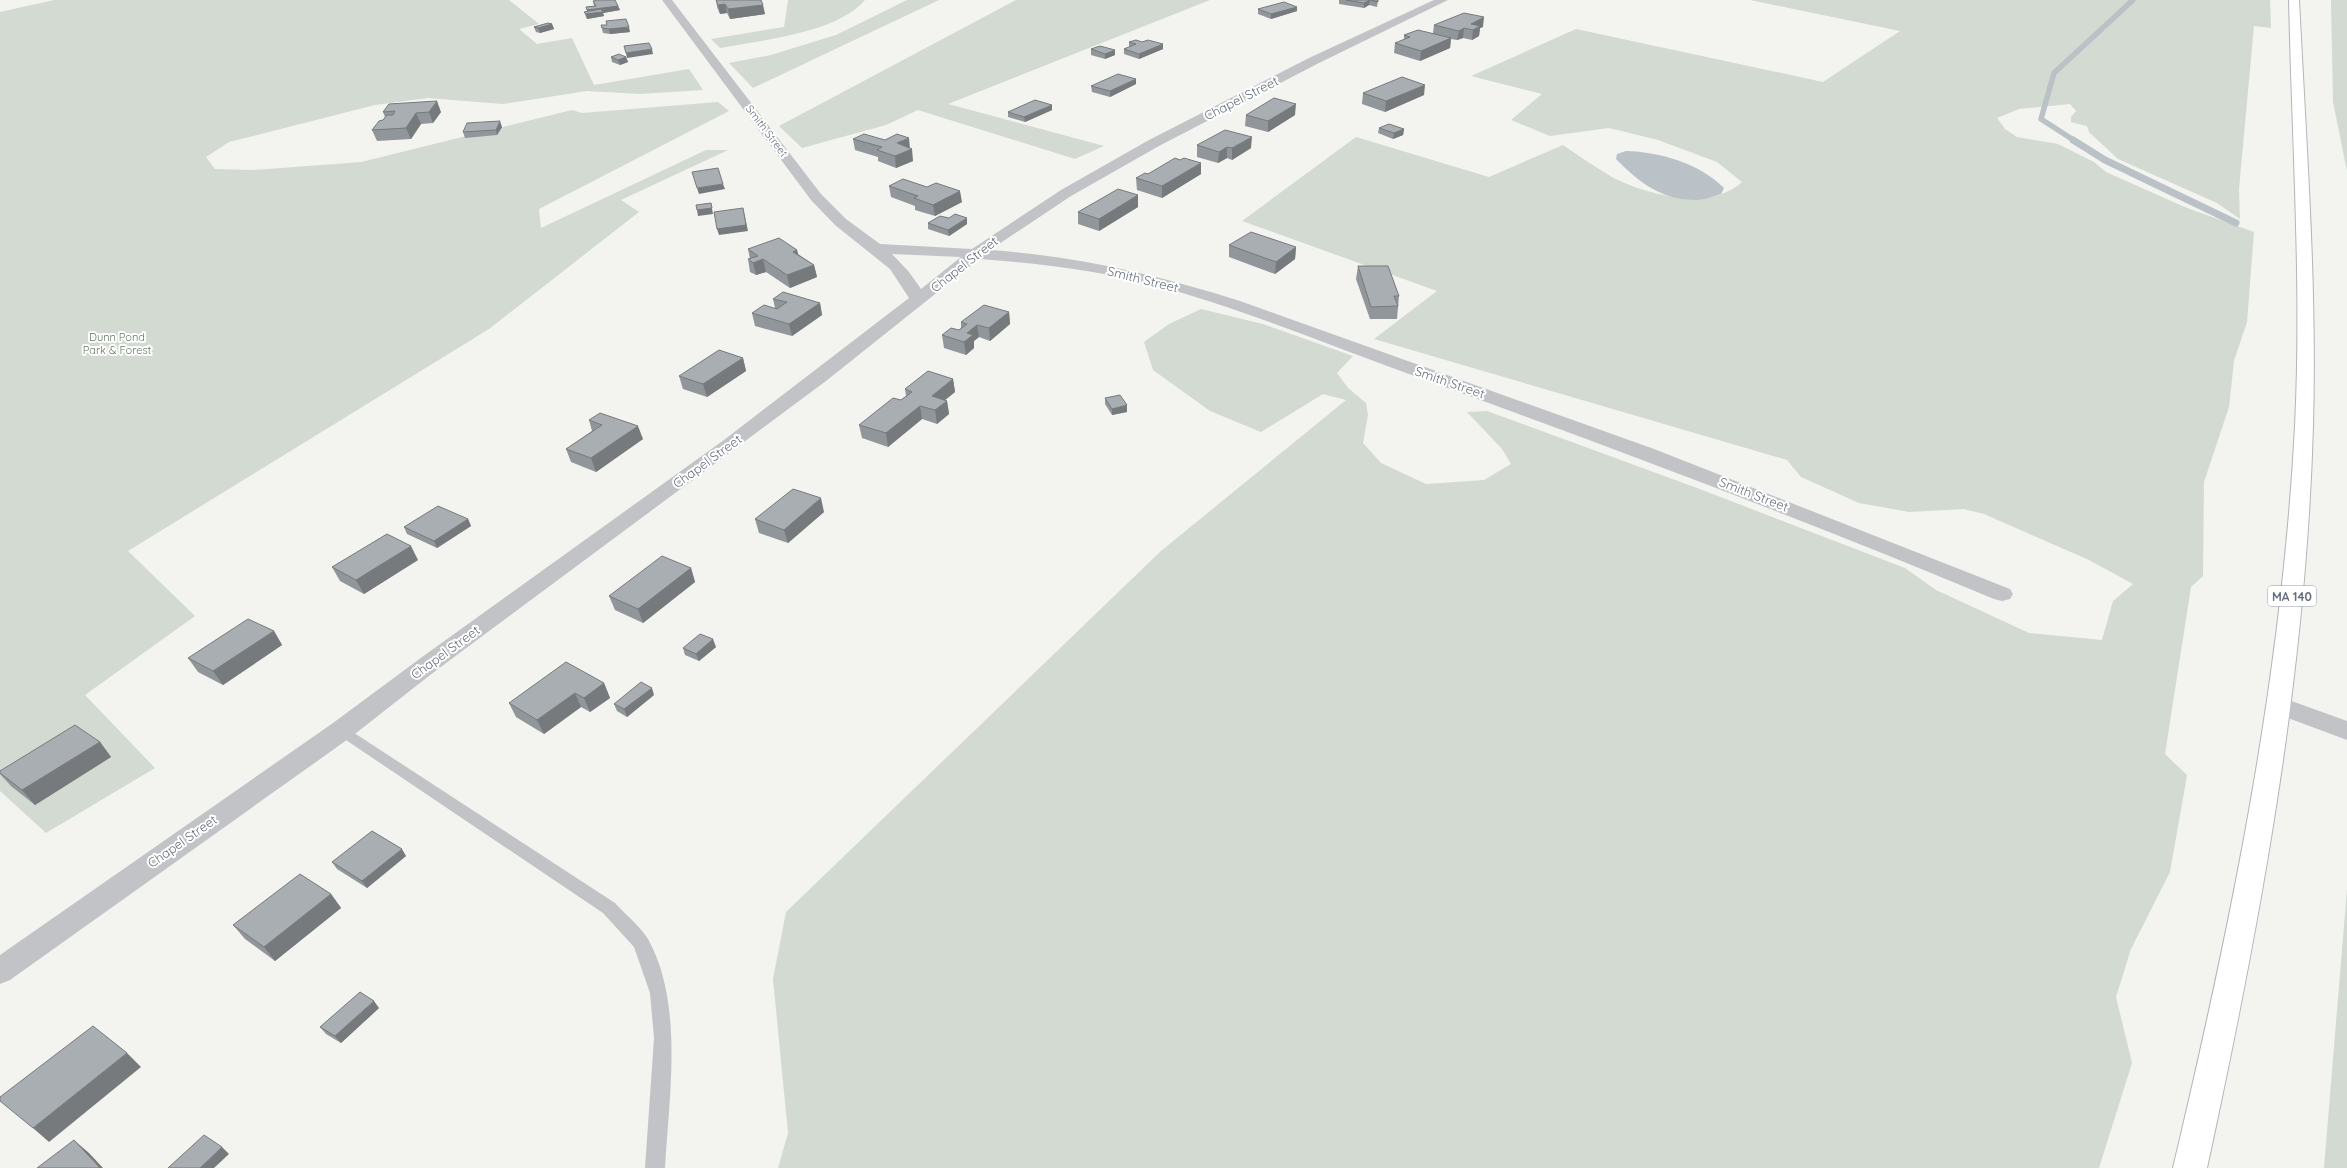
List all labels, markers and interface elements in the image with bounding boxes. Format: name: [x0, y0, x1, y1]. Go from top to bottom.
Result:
street label: Chapel Street: [1201, 72, 1281, 124]
street label: Smith Street: [743, 102, 791, 160]
street label: Chapel Street: [927, 233, 1001, 295]
street label: Smith Street: [1106, 262, 1180, 296]
park label: Dunn Pond Park & Forest: [83, 330, 152, 357]
street label: Smith Street: [1413, 363, 1487, 401]
street label: Chapel Street: [670, 431, 744, 491]
street label: Smith Street: [1717, 473, 1791, 515]
road number: MA 140: [2268, 586, 2316, 606]
street label: Chapel Street: [408, 622, 482, 682]
street label: Chapel Street: [144, 811, 220, 871]

